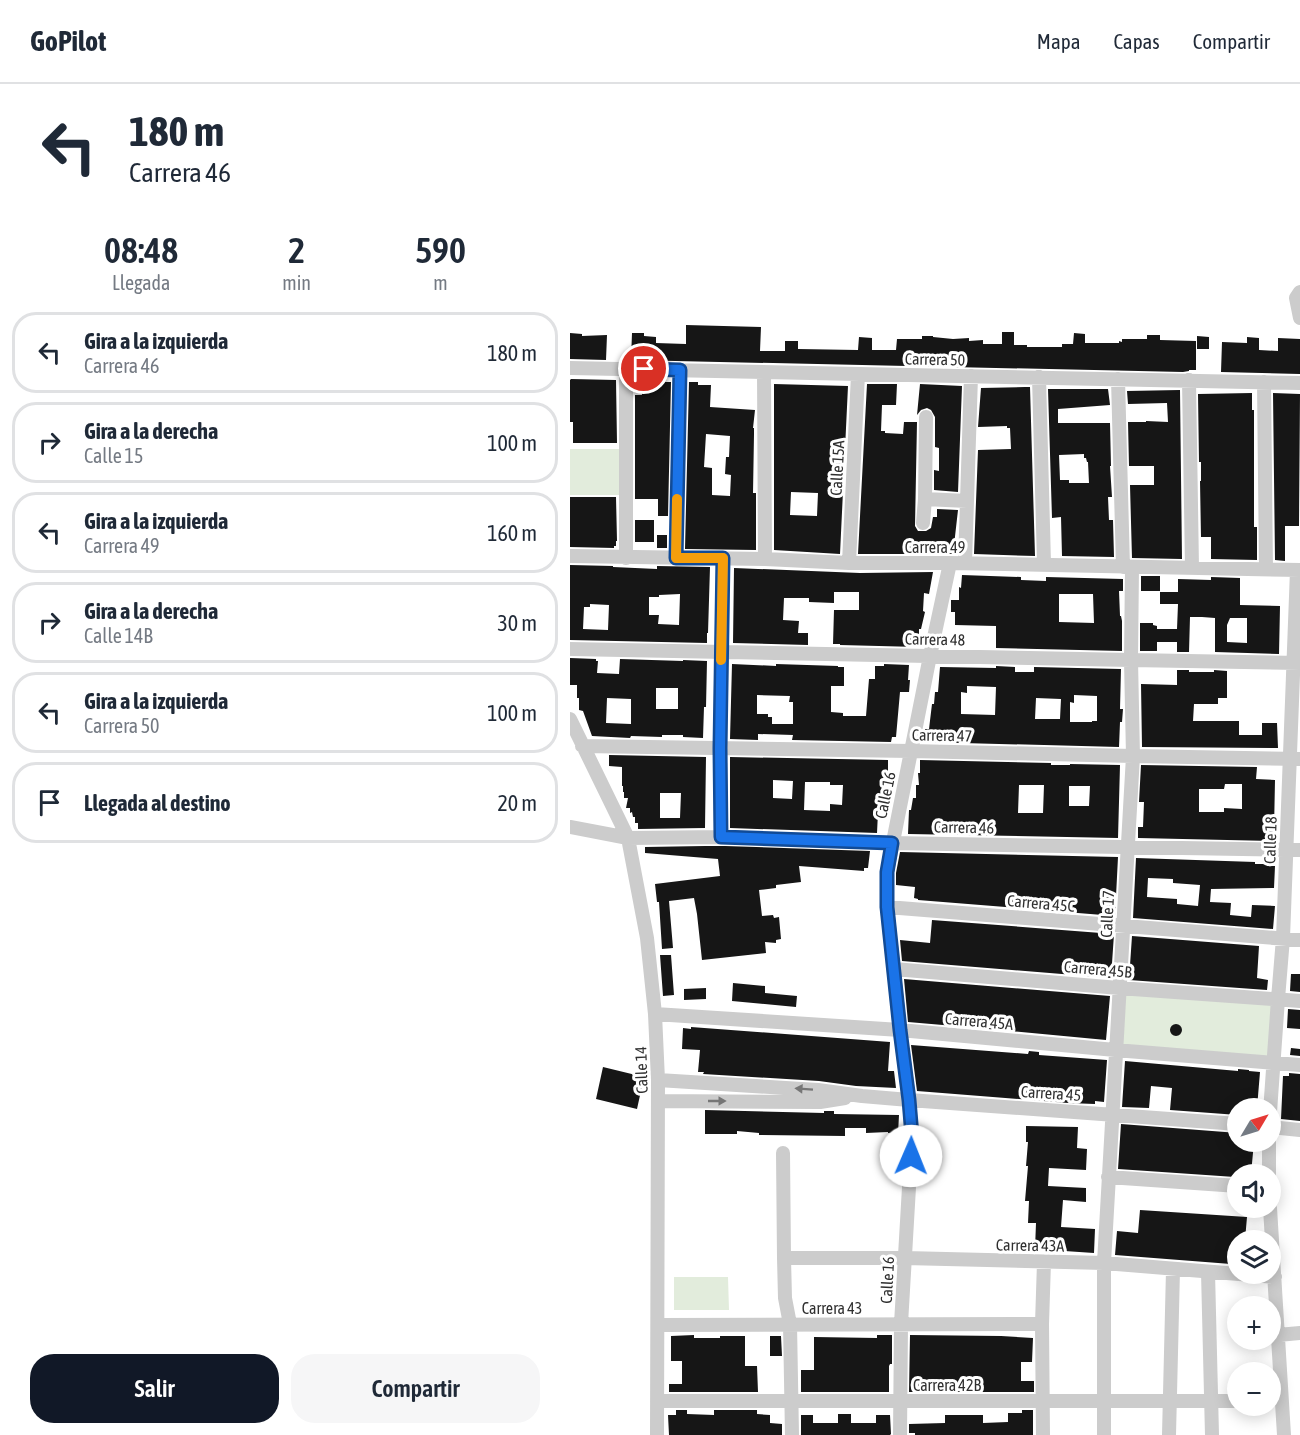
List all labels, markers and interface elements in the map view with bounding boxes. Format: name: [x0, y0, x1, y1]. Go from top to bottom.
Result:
text: GoPilot: [30, 25, 106, 57]
text: Mapa: [1037, 29, 1080, 53]
text: Capas: [1113, 29, 1160, 53]
text: Compartir: [1193, 29, 1270, 53]
text: 180 m: [129, 107, 224, 155]
icon: left: [30, 108, 108, 186]
text: Carrera 46: [129, 157, 231, 188]
text: 08:48: [104, 229, 178, 271]
text: 2: [288, 229, 305, 271]
text: 590: [415, 229, 466, 271]
text: Llegada: [112, 271, 170, 294]
text: min: [282, 271, 311, 294]
text: m: [433, 271, 448, 294]
text: Gira a la izquierda: [84, 328, 228, 354]
icon: left: [33, 336, 66, 369]
text: 180 m: [487, 340, 537, 366]
pin: [618, 343, 669, 394]
street label: Carrera 50: [905, 349, 965, 369]
icon: arrive: [627, 352, 660, 385]
text: Carrera 46: [84, 354, 160, 377]
text: Gira a la derecha: [84, 418, 218, 444]
icon: right: [33, 426, 66, 459]
text: 100 m: [487, 430, 537, 456]
street label: Calle 15A: [827, 440, 847, 496]
text: Calle 15: [84, 444, 143, 467]
text: Gira a la izquierda: [84, 508, 228, 534]
icon: left: [33, 516, 66, 549]
text: 160 m: [487, 520, 537, 546]
text: Carrera 49: [84, 534, 160, 557]
street label: Carrera 49: [905, 538, 965, 556]
text: Gira a la derecha: [84, 598, 218, 624]
icon: right: [33, 606, 66, 639]
text: 30 m: [497, 610, 537, 636]
text: Calle 14B: [84, 624, 153, 647]
street label: Carrera 48: [905, 629, 965, 649]
text: Gira a la izquierda: [84, 688, 228, 714]
icon: left: [33, 696, 66, 729]
text: 100 m: [487, 700, 537, 726]
text: Carrera 50: [84, 714, 160, 737]
street label: Carrera 47: [912, 725, 972, 745]
street label: Calle 16: [871, 770, 899, 820]
icon: arrive: [33, 786, 66, 819]
text: Llegada al destino: [84, 790, 231, 816]
text: 20 m: [497, 790, 537, 816]
street label: Calle 18: [1260, 816, 1280, 864]
street label: Carrera 46: [934, 817, 994, 837]
street label: Calle 17: [1097, 890, 1117, 938]
street label: Carrera 45C: [1007, 891, 1075, 915]
street label: Carrera 45B: [1063, 957, 1133, 981]
street label: Carrera 45A: [944, 1009, 1014, 1033]
street label: Calle 14: [631, 1046, 651, 1094]
street label: Carrera 45: [1020, 1082, 1082, 1104]
one-way arrow: [795, 1084, 814, 1093]
one-way arrow: [707, 1096, 726, 1106]
north arrow: [1227, 1098, 1281, 1152]
map controls: [1227, 1098, 1281, 1416]
position arrow: [879, 1124, 943, 1188]
button: sound: [1227, 1164, 1281, 1218]
button: layers: [1227, 1230, 1281, 1284]
street label: Carrera 43A: [996, 1235, 1064, 1255]
street label: Calle 16: [877, 1256, 897, 1304]
button: +: [1227, 1296, 1281, 1350]
street label: Carrera 43: [802, 1299, 862, 1317]
button: Salir: [30, 1354, 279, 1423]
button: Compartir: [291, 1354, 540, 1423]
button: −: [1227, 1362, 1281, 1416]
street label: Carrera 42B: [913, 1376, 981, 1394]

